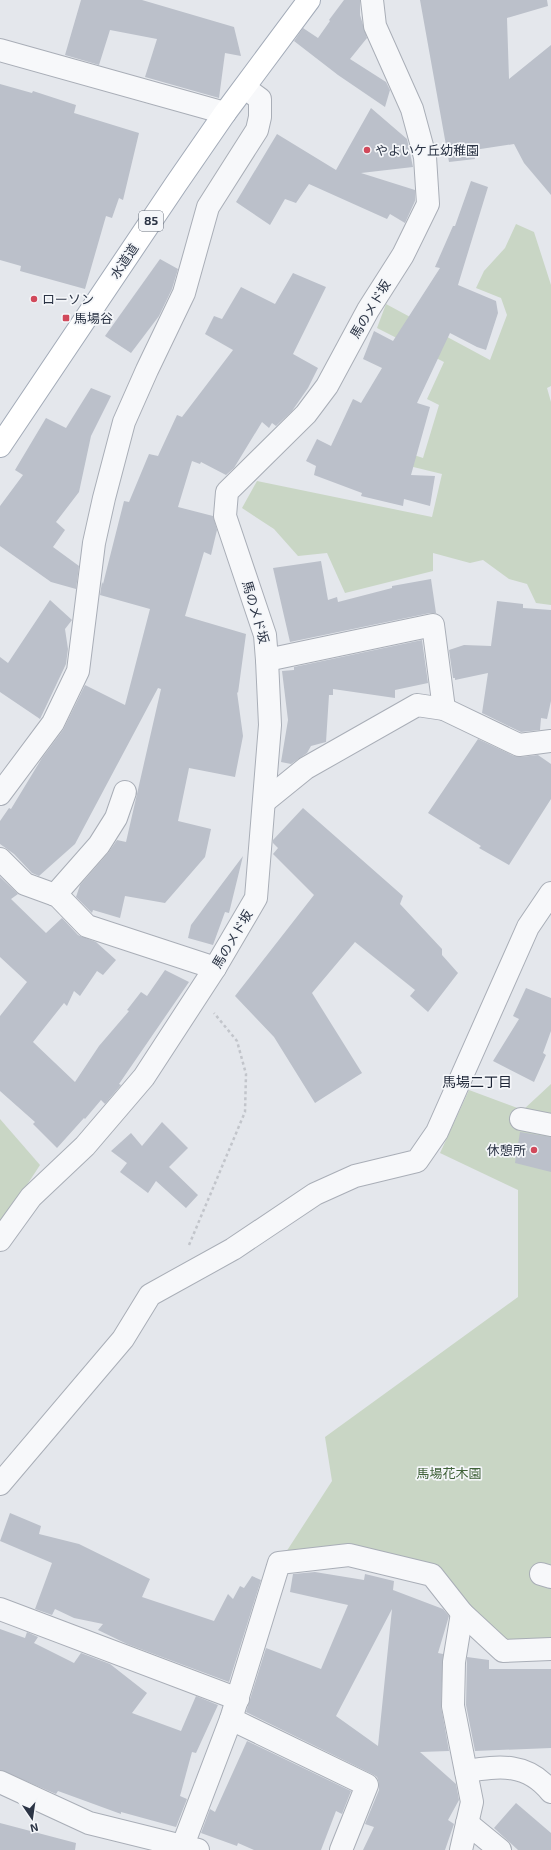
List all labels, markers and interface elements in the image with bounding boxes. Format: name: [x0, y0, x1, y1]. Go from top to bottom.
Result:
place label: やよいケ丘幼稚園: [375, 142, 479, 158]
marker: やよいケ丘幼稚園: [362, 145, 372, 155]
road number: 85: [139, 211, 163, 231]
street label: 水道道: [106, 240, 142, 282]
street label: 馬のメド坂: [346, 277, 394, 341]
place label: ローソン: [42, 291, 94, 307]
marker: ローソン: [29, 294, 39, 304]
place label: 馬場谷: [74, 310, 113, 326]
marker: 馬場谷: [61, 313, 71, 323]
street label: 馬のメド坂: [239, 579, 273, 645]
street label: 馬のメド坂: [208, 907, 256, 971]
district label: 馬場二丁目: [442, 1073, 512, 1090]
place label: 休憩所: [487, 1142, 526, 1158]
marker: 休憩所: [529, 1145, 539, 1155]
park label: 馬場花木園: [416, 1465, 482, 1481]
north arrow: [12, 1798, 52, 1838]
text: N: [29, 1821, 40, 1835]

